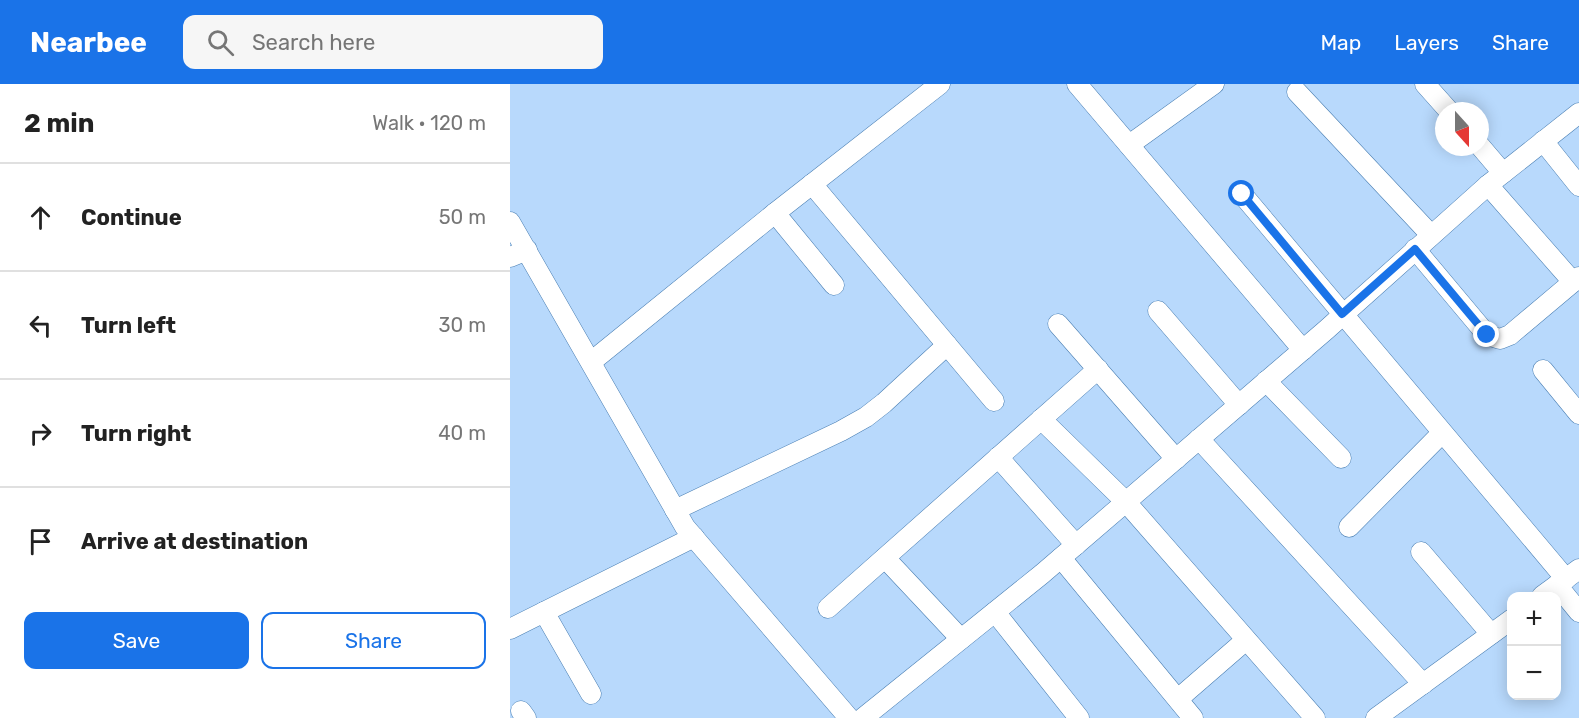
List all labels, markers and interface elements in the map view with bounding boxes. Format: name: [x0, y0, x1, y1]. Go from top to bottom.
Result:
search box: [183, 15, 603, 69]
text: Nearbee: [30, 26, 147, 59]
icon: search: [204, 26, 237, 59]
text: Search here: [252, 29, 375, 56]
text: Map: [1320, 30, 1361, 55]
text: Layers: [1394, 30, 1459, 55]
text: Share: [1492, 30, 1549, 55]
north arrow: [1435, 102, 1489, 156]
text: 2 min: [24, 108, 94, 139]
text: Walk · 120 m: [372, 111, 486, 135]
route start: [1228, 180, 1254, 206]
icon: ahead: [24, 201, 57, 234]
text: Continue: [81, 204, 182, 231]
text: 50 m: [439, 205, 486, 229]
icon: left: [24, 309, 57, 342]
text: Turn left: [81, 312, 176, 339]
text: 30 m: [439, 313, 486, 337]
route end: [1473, 321, 1499, 347]
icon: right: [24, 417, 57, 450]
text: Turn right: [81, 420, 191, 447]
text: 40 m: [438, 421, 486, 445]
icon: arrive: [24, 525, 57, 558]
text: Arrive at destination: [81, 528, 308, 555]
map controls: [1507, 592, 1561, 700]
button: +: [1507, 592, 1561, 646]
button: Save: [24, 612, 249, 669]
button: Share: [261, 612, 486, 669]
button: −: [1507, 646, 1561, 700]

